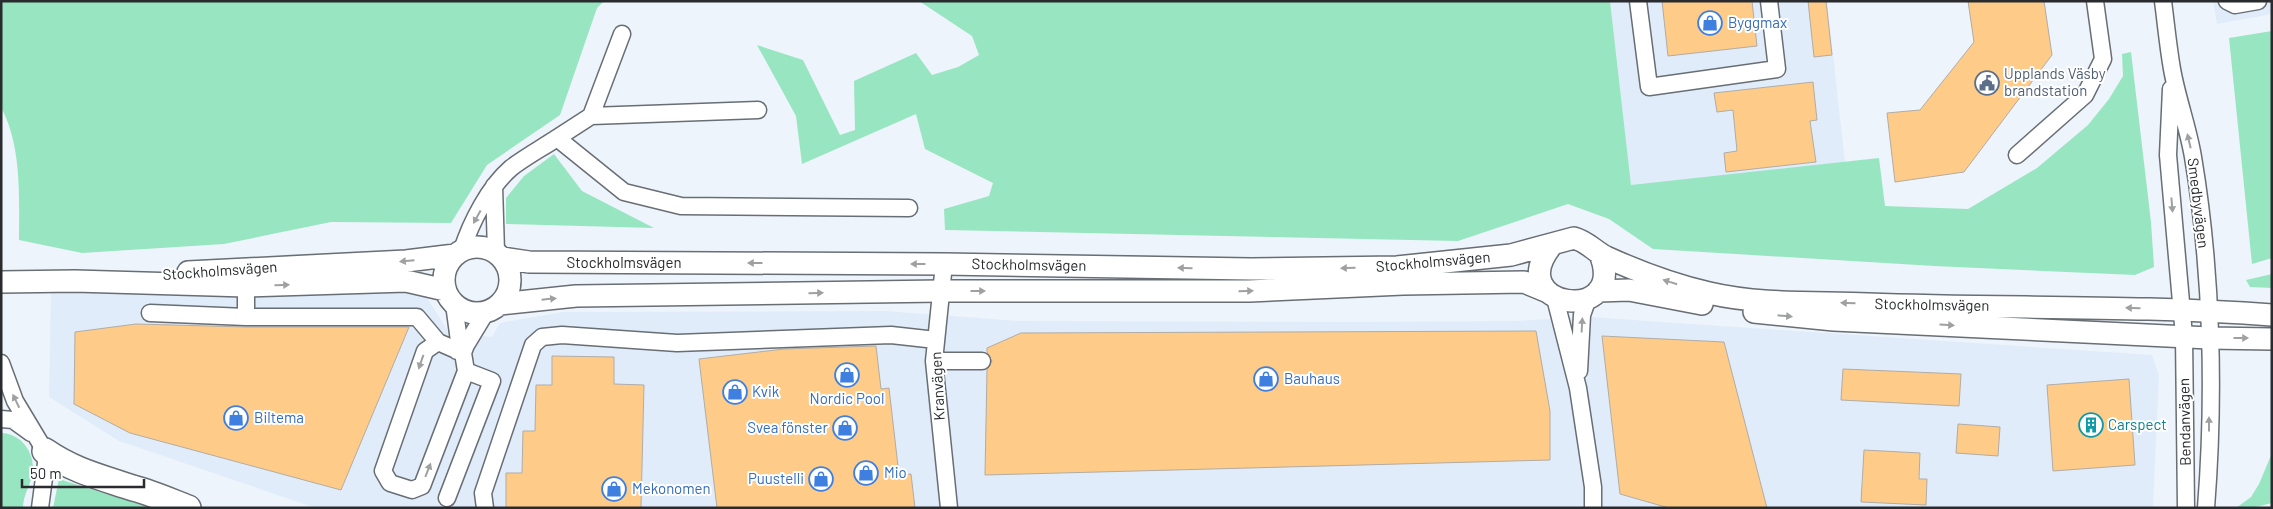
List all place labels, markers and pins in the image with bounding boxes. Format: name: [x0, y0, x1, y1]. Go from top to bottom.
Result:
shop icon: Byggmax: [1697, 10, 1723, 36]
place label: Byggmax: [1728, 13, 1787, 31]
place label: Upplands Väsby brandstation: [2004, 64, 2106, 99]
public building icon: Upplands Väsby brandstation: [1974, 70, 2000, 96]
shop icon: Nordic Pool: [834, 362, 860, 388]
shop icon: Bauhaus: [1253, 366, 1279, 392]
place label: Bauhaus: [1284, 369, 1340, 387]
shop icon: Kvik: [722, 379, 748, 405]
place label: Kvik: [752, 382, 780, 400]
place label: Nordic Pool: [810, 389, 884, 407]
shop icon: Biltema: [223, 405, 249, 431]
place label: Biltema: [254, 408, 304, 426]
building icon: Carspect: [2078, 412, 2104, 438]
shop icon: Svea fönster: [832, 415, 858, 441]
place label: Carspect: [2108, 415, 2167, 433]
place label: Svea fönster: [747, 418, 829, 436]
shop icon: Mio: [853, 460, 879, 486]
place label: Mio: [884, 463, 907, 481]
shop icon: Puustelli: [808, 466, 834, 492]
place label: Puustelli: [748, 469, 804, 487]
shop icon: Mekonomen: [601, 476, 627, 502]
place label: Mekonomen: [632, 479, 711, 497]

